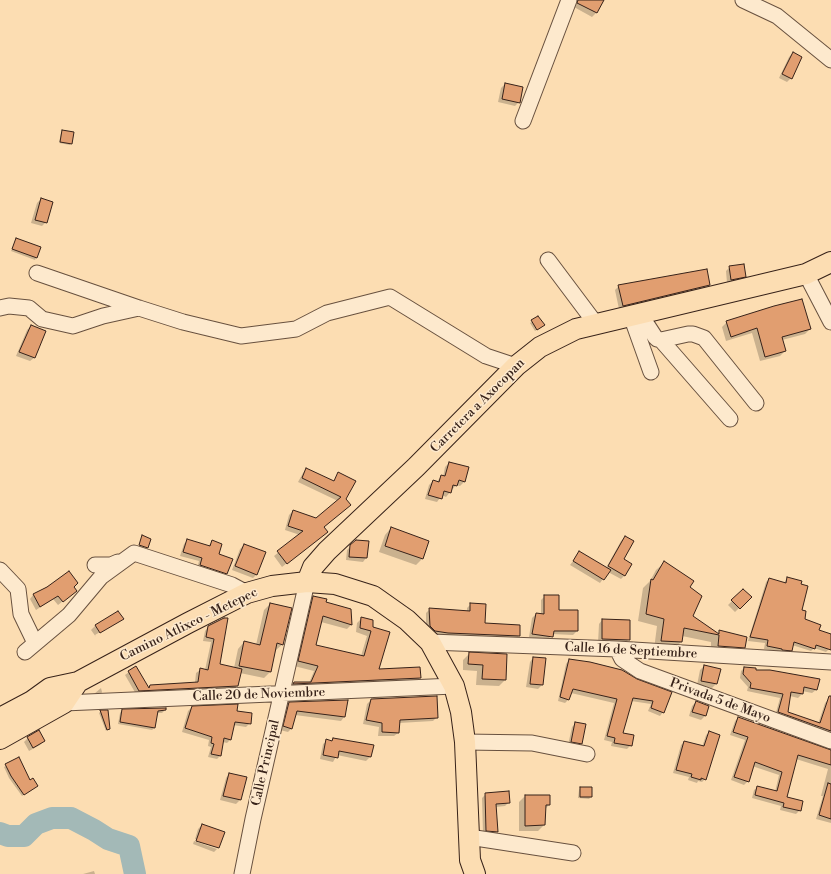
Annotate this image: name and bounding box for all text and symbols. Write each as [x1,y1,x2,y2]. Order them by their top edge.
street label: Carretera a Axocopan [428,356,528,456]
street label: Camino Atlixco - Metepec [118,585,260,665]
street label: Calle 16 de Septiembre [564,640,698,662]
street label: Privada 5 de Mayo [667,675,773,727]
street label: Calle 20 de Noviembre [192,685,326,705]
street label: Calle Principal [248,718,284,808]

